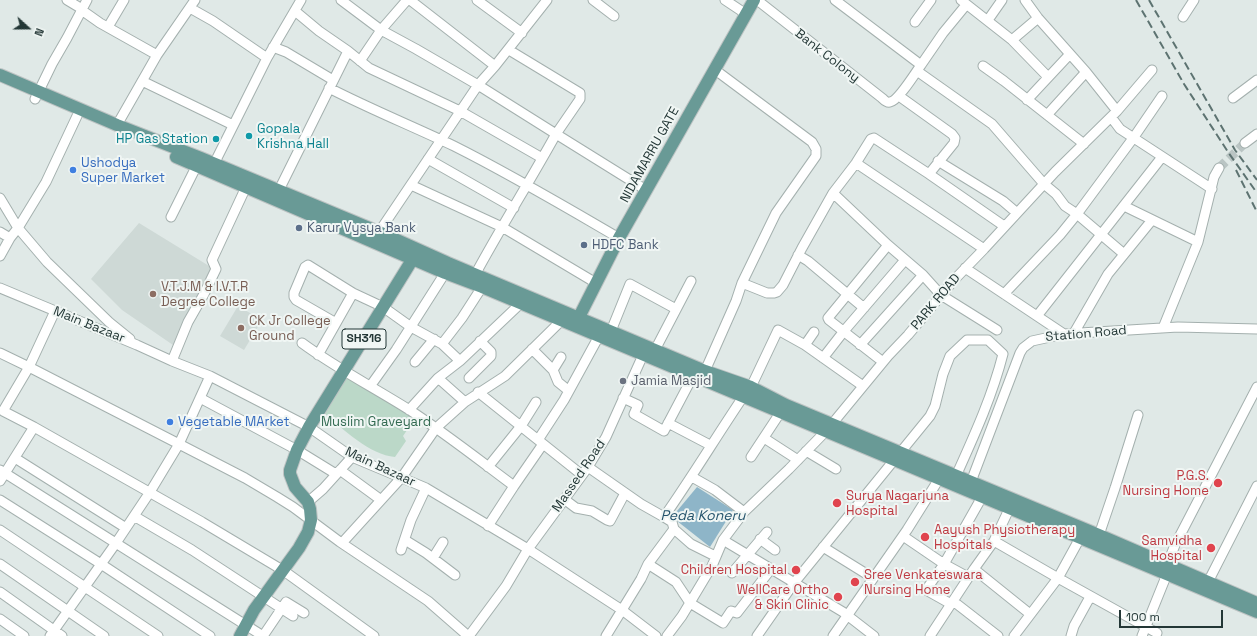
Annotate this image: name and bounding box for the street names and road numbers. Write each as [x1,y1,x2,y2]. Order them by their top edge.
street label: Bank Colony [792,26,862,86]
street label: NIDAMARRU GATE [617,104,683,206]
street label: PARK ROAD [908,271,964,333]
street label: Main Bazaar [51,304,127,346]
street label: Station Road [1045,323,1127,345]
road number: SH316 [342,329,386,349]
street label: Massed Road [549,437,609,515]
street label: Main Bazaar [342,444,418,490]

